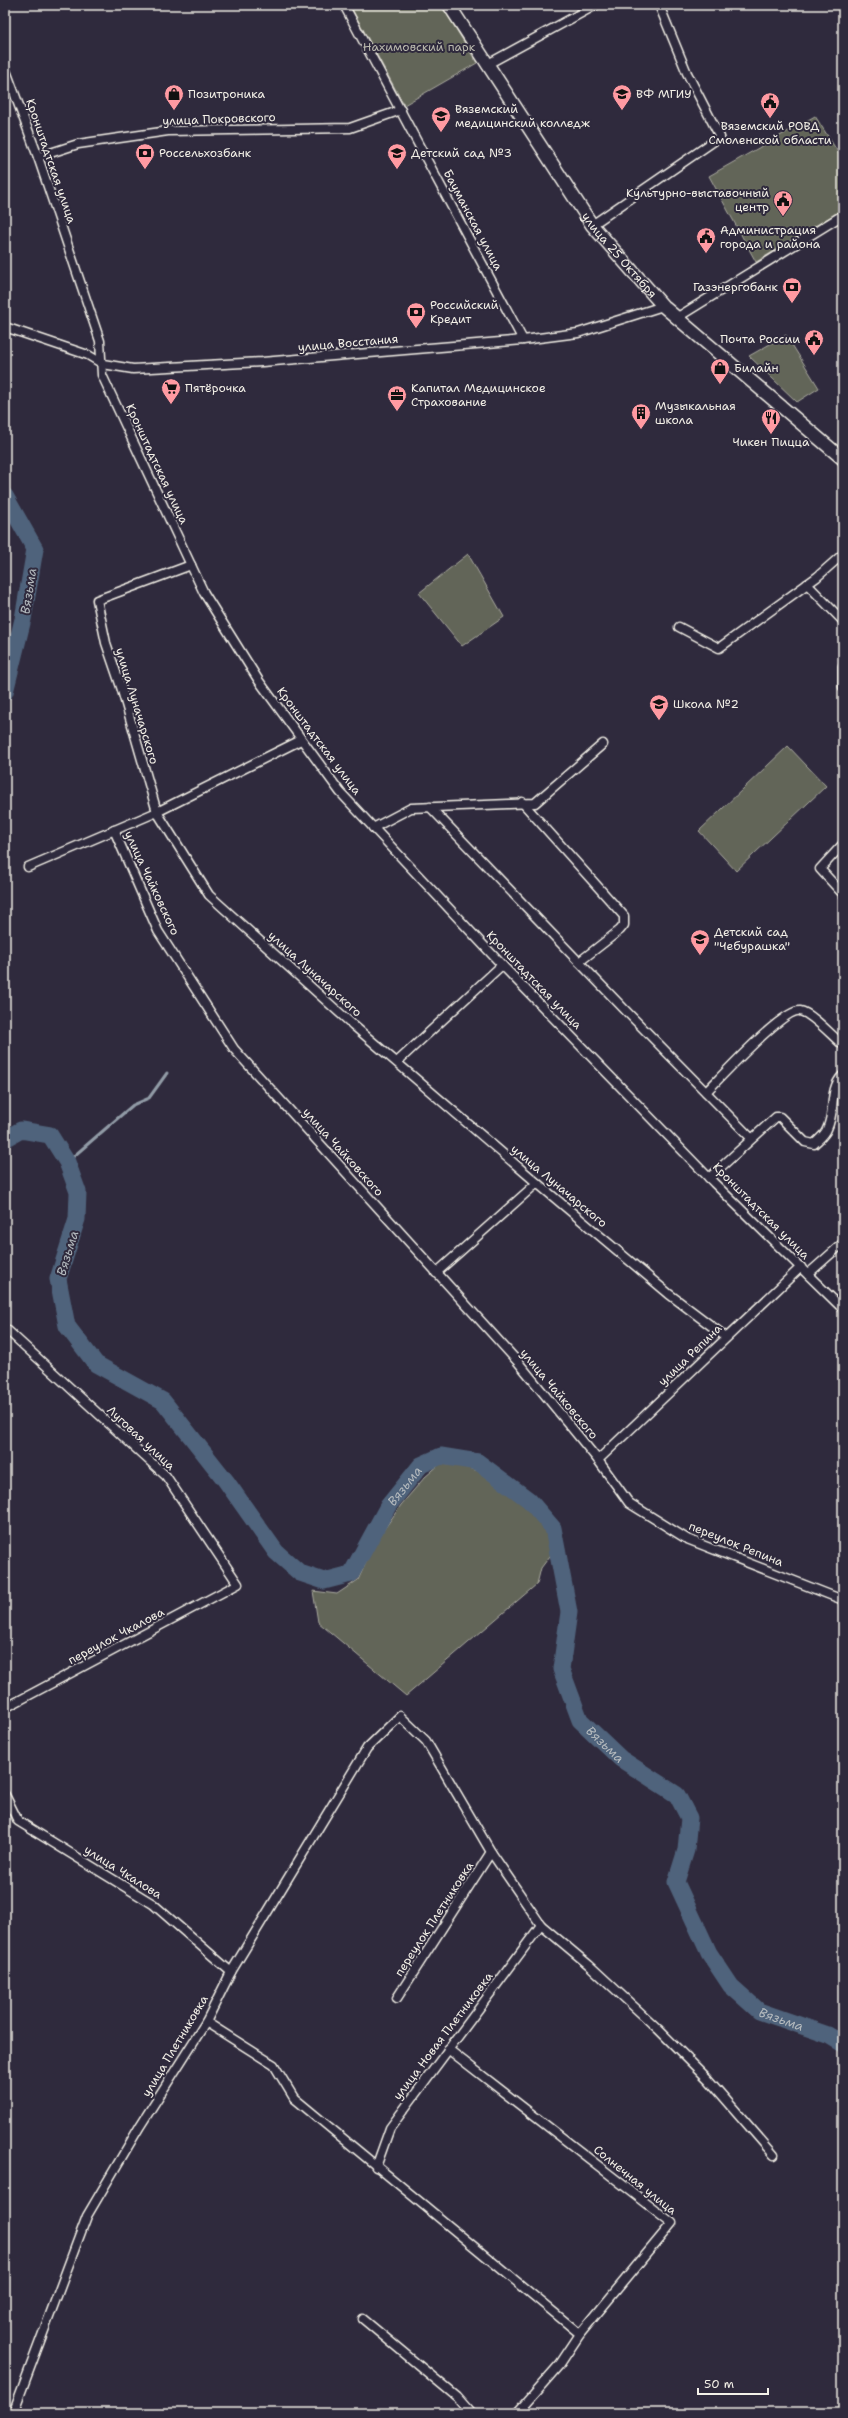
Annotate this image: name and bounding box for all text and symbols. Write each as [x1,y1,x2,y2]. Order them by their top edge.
park label: Нахимовский парк [363,39,476,55]
shop icon: Позитроника [163,83,185,111]
school or university icon: ВФ МГИУ [611,83,633,111]
place label: Позитроника [188,86,265,102]
place label: ВФ МГИУ [636,86,692,102]
public building icon: Вяземский РОВД Смоленской области [759,91,781,119]
street label: Кронштадтская улица [22,96,80,226]
place label: Вяземский медицинский колледж [455,101,590,131]
school or university icon: Вяземский медицинский колледж [430,105,452,133]
street label: улица Покровского [162,109,276,129]
place label: Вяземский РОВД Смоленской области [708,118,832,148]
bank icon: Россельхозбанк [134,142,156,170]
school or university icon: Детский сад №3 [386,142,408,170]
place label: Россельхозбанк [159,145,252,161]
place label: Детский сад №3 [411,145,512,161]
street label: Бауманская улица [440,167,507,274]
place label: Культурно-выставочный центр [626,185,769,215]
public building icon: Культурно-выставочный центр [772,189,794,217]
street label: улица 25 Октября [578,209,660,302]
place label: Администрация города и района [720,222,821,252]
public building icon: Администрация города и района [695,226,717,254]
bank icon: Газэнергобанк [781,276,803,304]
place label: Газэнергобанк [693,279,779,295]
place label: Российский Кредит [430,297,499,327]
bank icon: Российский Кредит [405,301,427,329]
public building icon: Почта России [803,328,825,356]
street label: улица Восстания [297,331,399,355]
place label: Почта России [720,331,800,347]
shop icon: Билайн [709,357,731,385]
place label: Билайн [734,360,779,376]
supermarket icon: Пятёрочка [160,377,182,405]
place label: Пятёрочка [185,380,246,396]
place label: Капитал Медицинское Страхование [411,380,546,410]
office icon: Капитал Медицинское Страхование [386,384,408,412]
place label: Музыкальная школа [655,398,736,428]
street label: Кронштадтская улица [122,401,192,527]
building icon: Музыкальная школа [630,402,652,430]
restaurant icon: Чикен Пицца [760,407,782,435]
place label: Чикен Пицца [733,434,810,450]
water label: Вязьма [16,567,41,615]
street label: улица Луначарского [112,646,162,766]
street label: Кронштадтская улица [273,684,365,799]
school or university icon: Школа №2 [648,693,670,721]
place label: Школа №2 [673,696,739,712]
street label: улица Чайковского [121,828,183,938]
place label: Детский сад "Чебурашка" [714,924,790,954]
street label: Кронштадтская улица [483,927,586,1033]
street label: улица Луначарского [265,928,365,1020]
school or university icon: Детский сад "Чебурашка" [689,928,711,956]
street label: улица Чайковского [299,1104,387,1200]
street label: улица Луначарского [508,1141,610,1231]
street label: Кронштадтская улица [709,1159,813,1263]
water label: Вязьма [53,1228,82,1278]
street label: улица Репина [655,1320,726,1389]
street label: улица Чайковского [516,1345,602,1443]
street label: Луговая улица [104,1402,179,1474]
water label: Вязьма [384,1463,426,1509]
street label: переулок Репина [686,1518,786,1570]
street label: переулок Чкалова [65,1604,167,1668]
water label: Вязьма [582,1722,628,1767]
street label: улица Чкалова [81,1842,165,1903]
street label: переулок Плетниковка [391,1858,477,1979]
street label: улица Новая Плетниковка [390,1968,497,2103]
street label: улица Плетниковка [138,1992,212,2100]
water label: Вязьма [757,2004,806,2035]
street label: Солнечная улица [590,2142,680,2219]
scale bar [698,2370,768,2396]
text: 50 m [704,2376,734,2392]

